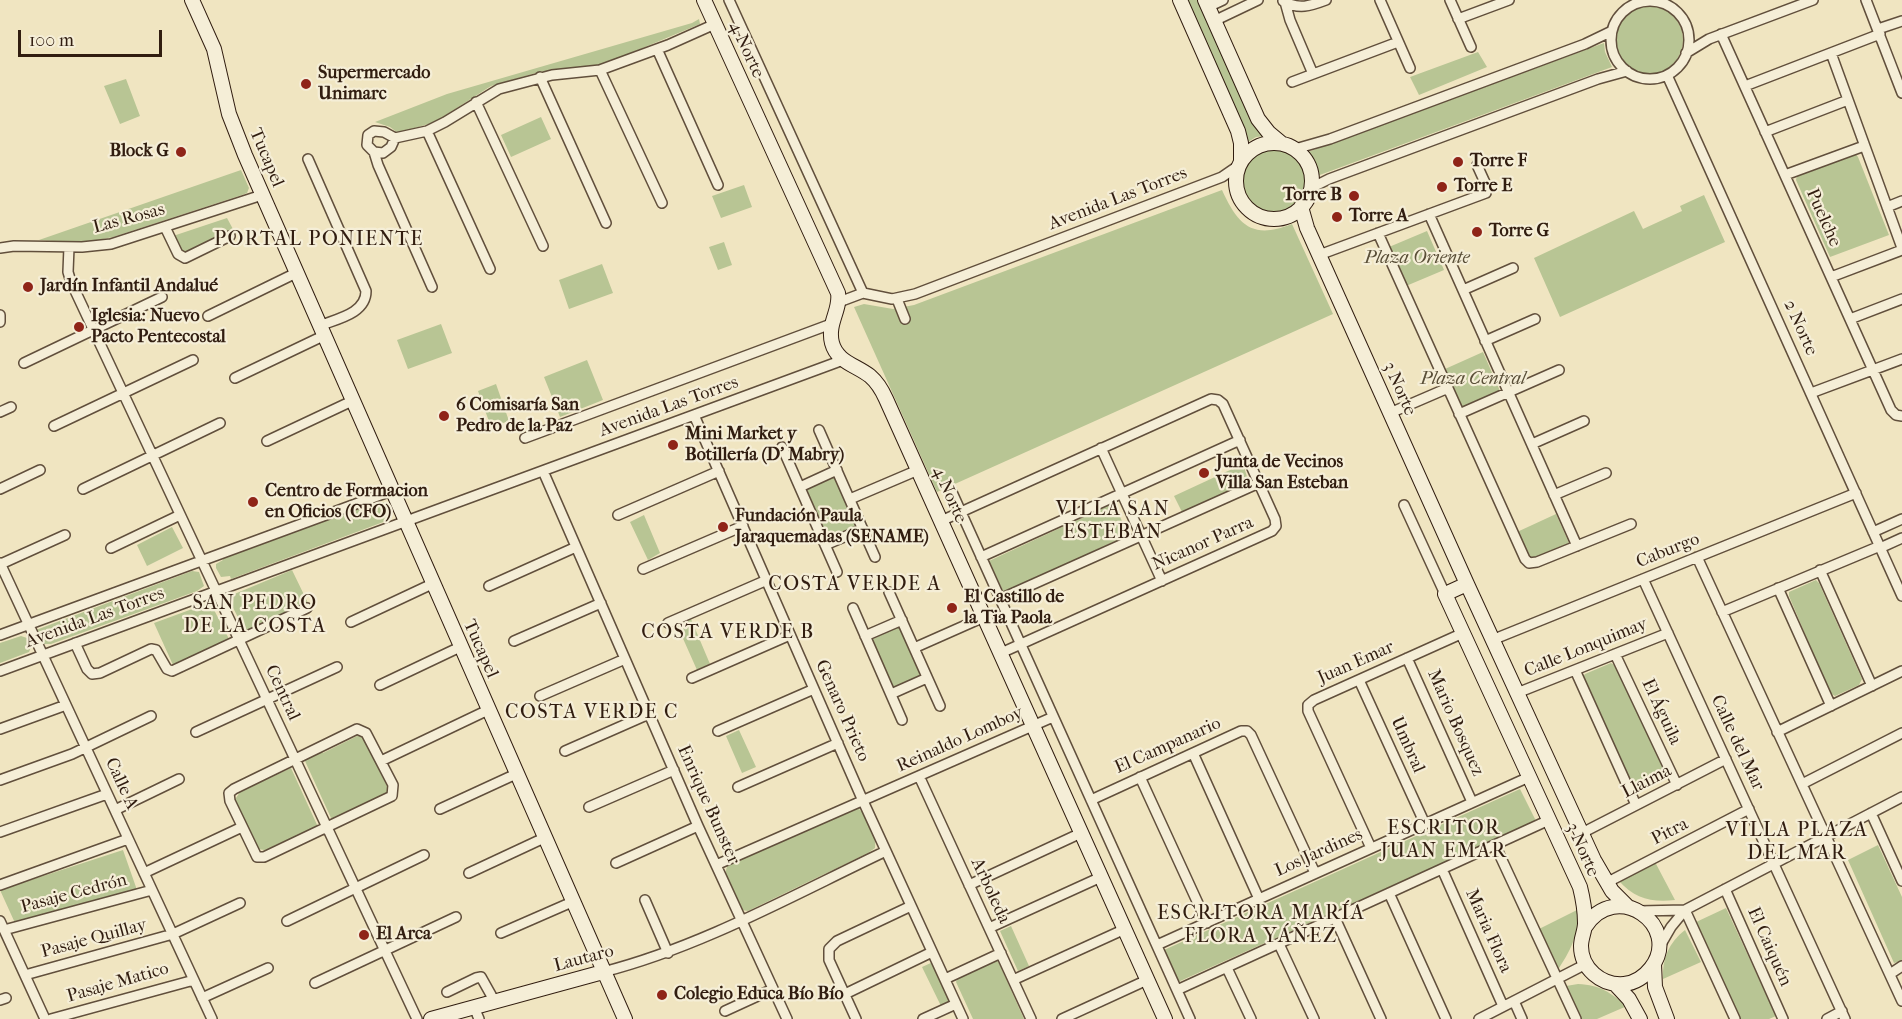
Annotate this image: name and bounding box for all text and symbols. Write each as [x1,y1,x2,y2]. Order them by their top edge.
scale bar [21,18,165,56]
street label: 4 Norte [724,18,768,82]
text: 100 m [29,30,74,51]
place label: Supermercado Unimarc [318,63,430,106]
marker: Supermercado Unimarc [299,77,313,91]
street label: Tucapel [244,125,288,191]
place label: Block G [110,141,169,163]
marker: Block G [174,145,188,159]
place label: Torre F [1470,151,1527,173]
marker: Torre F [1451,155,1465,169]
street label: Avenida Las Torres [1046,163,1190,235]
place label: Torre E [1454,176,1512,198]
marker: Torre E [1435,180,1449,194]
place label: Torre B [1283,185,1342,207]
street label: Puelche [1801,186,1845,250]
marker: Torre B [1347,189,1361,203]
street label: Las Rosas [91,199,167,239]
place label: Torre A [1349,206,1408,228]
marker: Torre A [1330,210,1344,224]
place label: Torre G [1489,221,1549,243]
marker: Torre G [1470,225,1484,239]
district label: PORTAL PONIENTE [214,228,424,252]
park label: Plaza Oriente [1364,248,1470,270]
place label: Jardín Infantil Andalué [40,276,218,298]
marker: Jardín Infantil Andalué [21,280,35,294]
street label: 2 Norte [1778,297,1822,359]
place label: Iglesia: Nuevo Pacto Pentecostal [91,306,226,348]
marker: Iglesia: Nuevo Pacto Pentecostal [72,320,86,334]
street label: 3 Norte [1378,359,1420,419]
park label: Plaza Central [1420,369,1526,391]
street label: Avenida Las Torres [597,372,741,442]
place label: 6 Comisaría San Pedro de la Paz [456,395,579,438]
marker: 6 Comisaría San Pedro de la Paz [437,409,451,423]
place label: Mini Market y Botillería (D' Mabry) [685,424,844,466]
marker: Mini Market y Botillería (D' Mabry) [666,438,680,452]
place label: Junta de Vecinos Villa San Esteban [1216,452,1348,494]
street label: 4 Norte [927,463,971,527]
marker: Junta de Vecinos Villa San Esteban [1197,466,1211,480]
place label: Centro de Formacion en Oficios (CFO) [265,481,428,524]
marker: Centro de Formacion en Oficios (CFO) [246,495,260,509]
district label: VILLA SAN ESTEBAN [1056,498,1170,545]
place label: Fundación Paula Jaraquemadas (SENAME) [735,506,929,548]
street label: Nicanor Parra [1149,512,1257,576]
marker: Fundación Paula Jaraquemadas (SENAME) [716,520,730,534]
street label: Caburgo [1633,529,1703,573]
district label: COSTA VERDE A [768,573,942,597]
street label: Avenida Las Torres [23,583,167,653]
place label: El Castillo de la Tia Paola [964,587,1064,630]
district label: SAN PEDRO DE LA COSTA [183,592,327,639]
marker: El Castillo de la Tia Paola [945,601,959,615]
street label: Calle Lonquimay [1521,613,1651,683]
street label: Tucapel [458,616,502,682]
district label: COSTA VERDE B [641,621,815,645]
street label: Juan Emar [1315,637,1397,689]
street label: Genaro Prieto [810,657,874,765]
street label: Central [260,662,304,724]
street label: Mario Bosquez [1422,666,1488,780]
street label: El Águila [1636,676,1686,748]
street label: Calle del Mar [1705,692,1769,794]
district label: COSTA VERDE C [505,701,679,725]
street label: Reinaldo Lomboy [894,702,1026,778]
street label: El Campanario [1112,713,1224,779]
street label: Umbral [1385,714,1429,776]
street label: Enrique Bunster [672,742,744,868]
street label: Calle A [100,755,142,813]
street label: Llaima [1619,760,1675,804]
street label: Pitra [1648,814,1692,850]
district label: ESCRITOR JUAN EMAR [1381,817,1507,864]
district label: VILLA PLAZA DEL MAR [1726,819,1868,866]
street label: 3 Norte [1561,820,1603,880]
street label: Los Jardines [1272,824,1366,882]
street label: Arboleda [966,855,1014,927]
street label: Pasaje Cedrón [19,869,129,919]
street label: Maria Flora [1460,886,1516,976]
district label: ESCRITORA MARÍA FLORA YÁÑEZ [1157,902,1365,949]
street label: El Caiquén [1742,904,1796,990]
street label: Pasaje Quillay [39,915,149,963]
place label: El Arca [376,924,431,946]
marker: El Arca [357,928,371,942]
street label: Lautaro [552,941,616,977]
street label: Pasaje Matico [65,958,171,1008]
place label: Colegio Educa Bío Bío [674,984,844,1006]
marker: Colegio Educa Bío Bío [655,988,669,1002]

